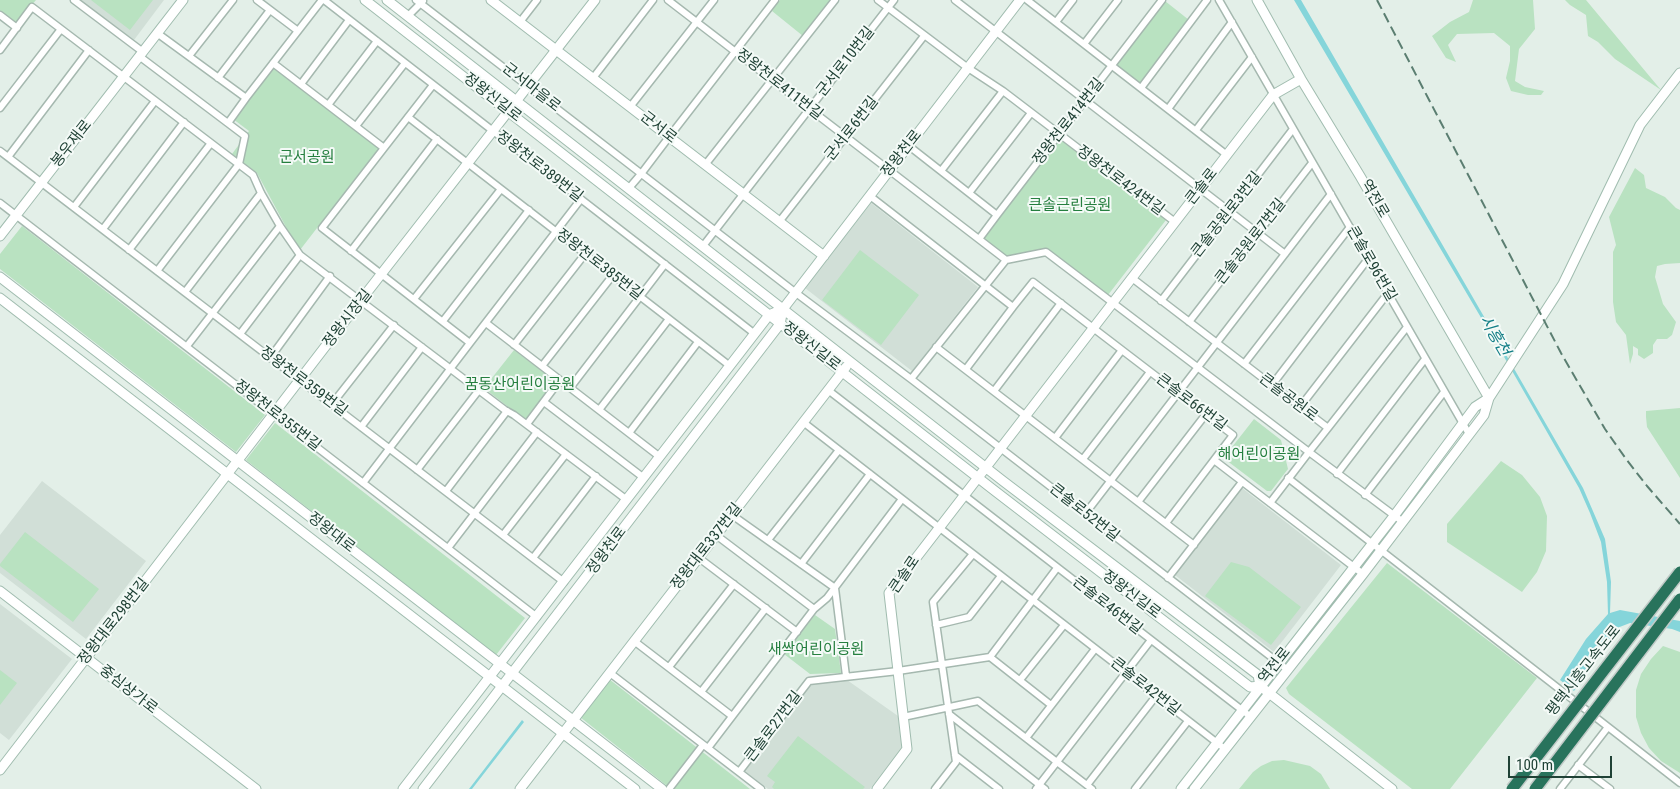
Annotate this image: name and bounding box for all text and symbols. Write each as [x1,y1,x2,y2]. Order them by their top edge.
street label: 군서로10번길 [813,23,879,101]
street label: 정왕천로411번길 [732,46,826,124]
street label: 군서마을로 [498,60,564,116]
street label: 정왕신길로 [459,70,525,126]
street label: 정왕천로414번길 [1030,75,1108,169]
street label: 군서로6번길 [821,93,883,165]
street label: 군서로 [636,108,680,148]
street label: 봉우재로 [48,117,96,171]
street label: 정왕천로 [878,127,926,181]
street label: 정왕천로389번길 [492,128,586,206]
street label: 정왕천로424번길 [1073,142,1167,220]
park label: 군서공원 [279,149,335,167]
street label: 큰솔로 [1182,165,1222,209]
street label: 큰솔공원로3번길 [1188,168,1266,262]
street label: 역전로 [1356,177,1392,221]
street label: 큰솔공원로7번길 [1212,195,1290,289]
park label: 큰솔근린공원 [1029,197,1111,215]
street label: 큰솔로96번길 [1342,223,1400,305]
street label: 정왕천로385번길 [552,226,646,304]
street label: 정왕시장길 [320,286,376,352]
water label: 시흥천 [1475,312,1513,360]
street label: 정왕신길로 [778,319,844,375]
street label: 정왕천로359번길 [256,343,350,421]
street label: 큰솔공원로 [1255,370,1321,426]
street label: 큰솔로66번길 [1152,371,1230,435]
park label: 꿈동산어린이공원 [465,376,575,394]
street label: 정왕천로355번길 [230,377,324,455]
park label: 해어린이공원 [1218,446,1300,464]
street label: 큰솔로52번길 [1045,480,1123,546]
street label: 정왕대로337번길 [668,500,746,594]
street label: 정왕대로 [304,509,358,557]
street label: 정왕천로 [583,524,631,578]
street label: 큰솔로 [886,553,924,597]
street label: 정왕신길로 [1098,567,1164,623]
street label: 큰솔로46번길 [1068,573,1146,639]
street label: 정왕대로298번길 [75,575,153,669]
street label: 평택시흥고속도로 [1543,622,1625,720]
park label: 새싹어린이공원 [768,641,864,659]
street label: 역전로 [1255,644,1295,688]
street label: 큰솔로42번길 [1106,654,1184,720]
street label: 중심상가로 [95,662,161,718]
street label: 큰솔로27번길 [742,688,806,766]
scale bar [1510,746,1614,778]
text: 100 m [1516,756,1553,774]

